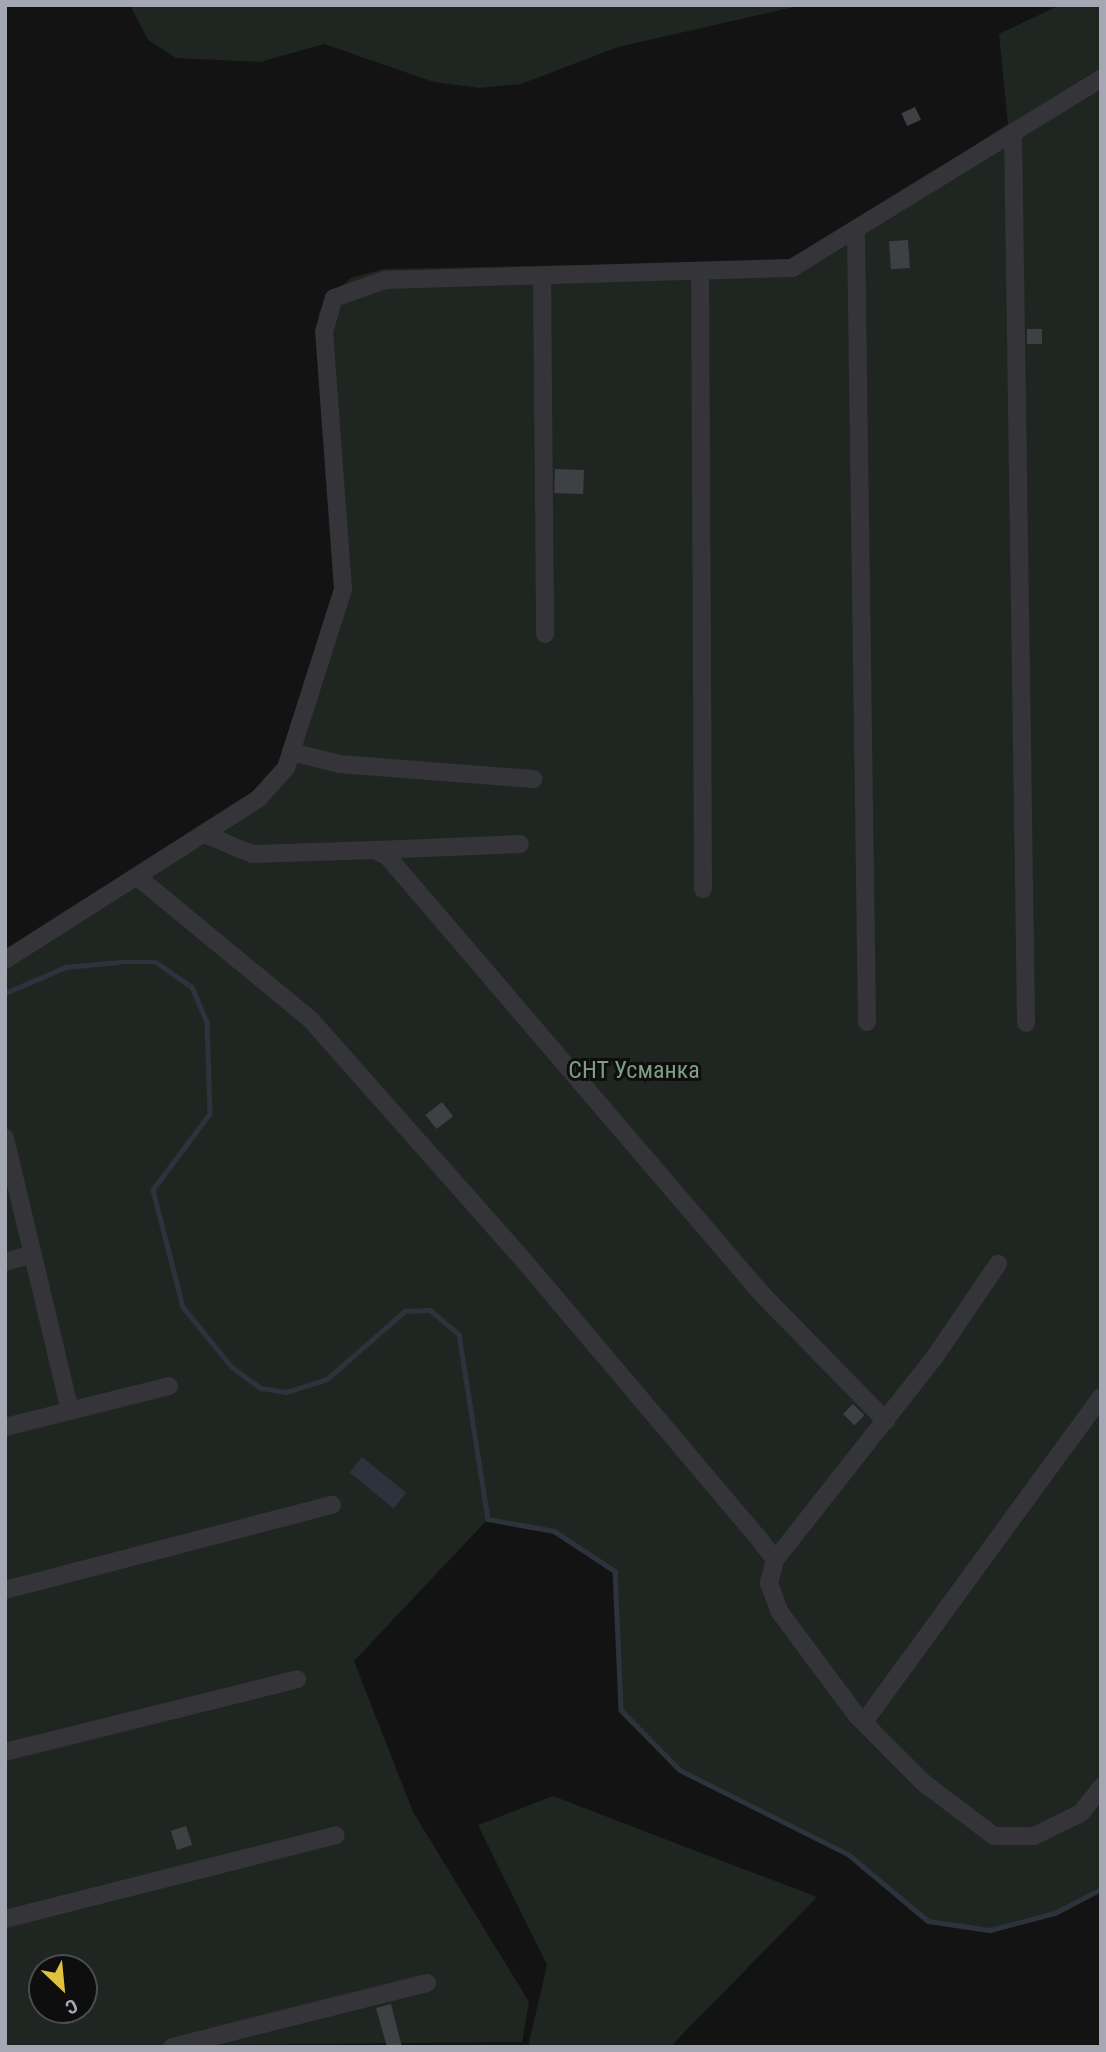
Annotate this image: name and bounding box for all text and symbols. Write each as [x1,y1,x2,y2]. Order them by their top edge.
park label: СНТ Усманка [568,1057,700,1085]
north arrow [28,1954,98,2024]
text: С [62,1994,81,2019]

